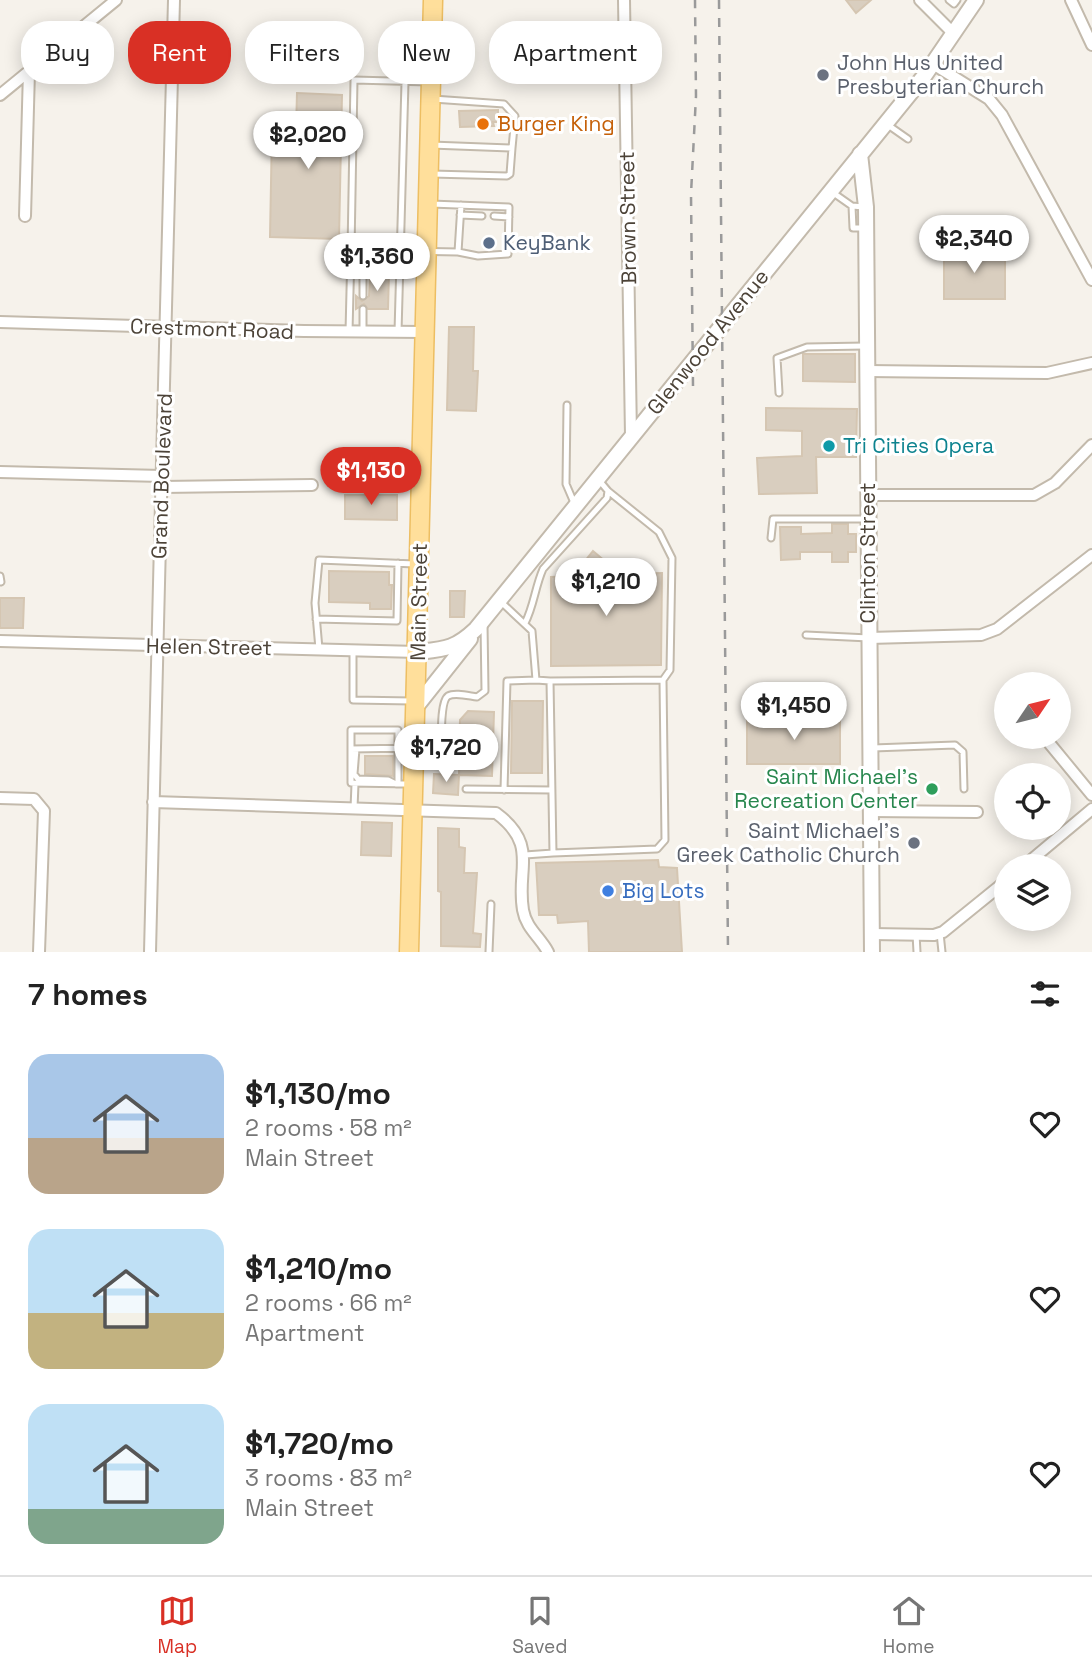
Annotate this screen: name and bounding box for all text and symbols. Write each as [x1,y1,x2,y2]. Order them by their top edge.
chip: Buy [21,21,114,84]
chip: Rent [128,21,231,84]
chip: Filters [245,21,364,84]
chip: New [378,21,475,84]
chip: Apartment [489,21,662,84]
place label: John Hus United Presbyterian Church [837,49,1044,100]
marker: John Hus United Presbyterian Church [815,67,831,83]
place label: Burger King [497,110,615,137]
pin: $2,020 [251,111,365,171]
marker: Burger King [475,116,491,132]
text: $2,020 [269,119,347,149]
street label: Brown Street [613,151,642,285]
pin: $2,340 [917,216,1031,275]
text: $2,340 [935,223,1013,253]
place label: KeyBank [503,229,591,256]
pin: $1,360 [320,233,434,293]
marker: KeyBank [481,235,497,251]
text: $1,360 [340,241,414,271]
street label: Glenwood Avenue [641,263,775,420]
street label: Crestmont Road [130,312,295,345]
street label: Grand Boulevard [145,392,178,560]
place label: Tri Cities Opera [843,432,994,459]
marker: Tri Cities Opera [821,438,837,454]
pin: $1,130 [314,448,428,507]
text: $1,130 [336,455,406,485]
street label: Clinton Street [854,482,881,624]
street label: Main Street [404,543,433,661]
pin: $1,210 [549,558,663,618]
text: $1,210 [571,566,641,596]
street label: Helen Street [146,632,272,661]
north arrow [994,672,1071,749]
map controls [994,672,1071,931]
pin: $1,450 [737,682,851,742]
text: $1,450 [757,690,831,720]
pin: $1,720 [389,724,503,784]
text: $1,720 [410,732,482,762]
place label: Saint Michael's Recreation Center [734,763,918,814]
button: locate [994,763,1071,840]
marker: Saint Michael's Recreation Center [924,781,940,797]
place label: Saint Michael's Greek Catholic Church [676,817,900,868]
marker: Saint Michael's Greek Catholic Church [906,835,922,851]
button: layers [994,854,1071,931]
place label: Big Lots [622,877,705,904]
marker: Big Lots [600,883,616,899]
text: 7 homes [28,975,148,1014]
icon: filters [1026,975,1064,1013]
text: $1,130/mo [245,1074,391,1113]
icon: home [84,1082,168,1166]
icon: heart [1026,1105,1064,1143]
text: 2 rooms · 58 m² [245,1113,412,1143]
text: Main Street [245,1143,374,1173]
text: $1,210/mo [245,1249,392,1288]
icon: home [84,1257,168,1341]
icon: heart [1026,1280,1064,1318]
text: 2 rooms · 66 m² [245,1288,412,1318]
text: Apartment [245,1318,365,1348]
text: $1,720/mo [245,1424,394,1463]
icon: home [84,1432,168,1516]
icon: heart [1026,1455,1064,1493]
text: 3 rooms · 83 m² [245,1463,412,1493]
text: Main Street [245,1493,374,1523]
tab: Map [158,1592,197,1659]
tab: Saved [512,1592,568,1659]
tab: Home [883,1592,934,1659]

